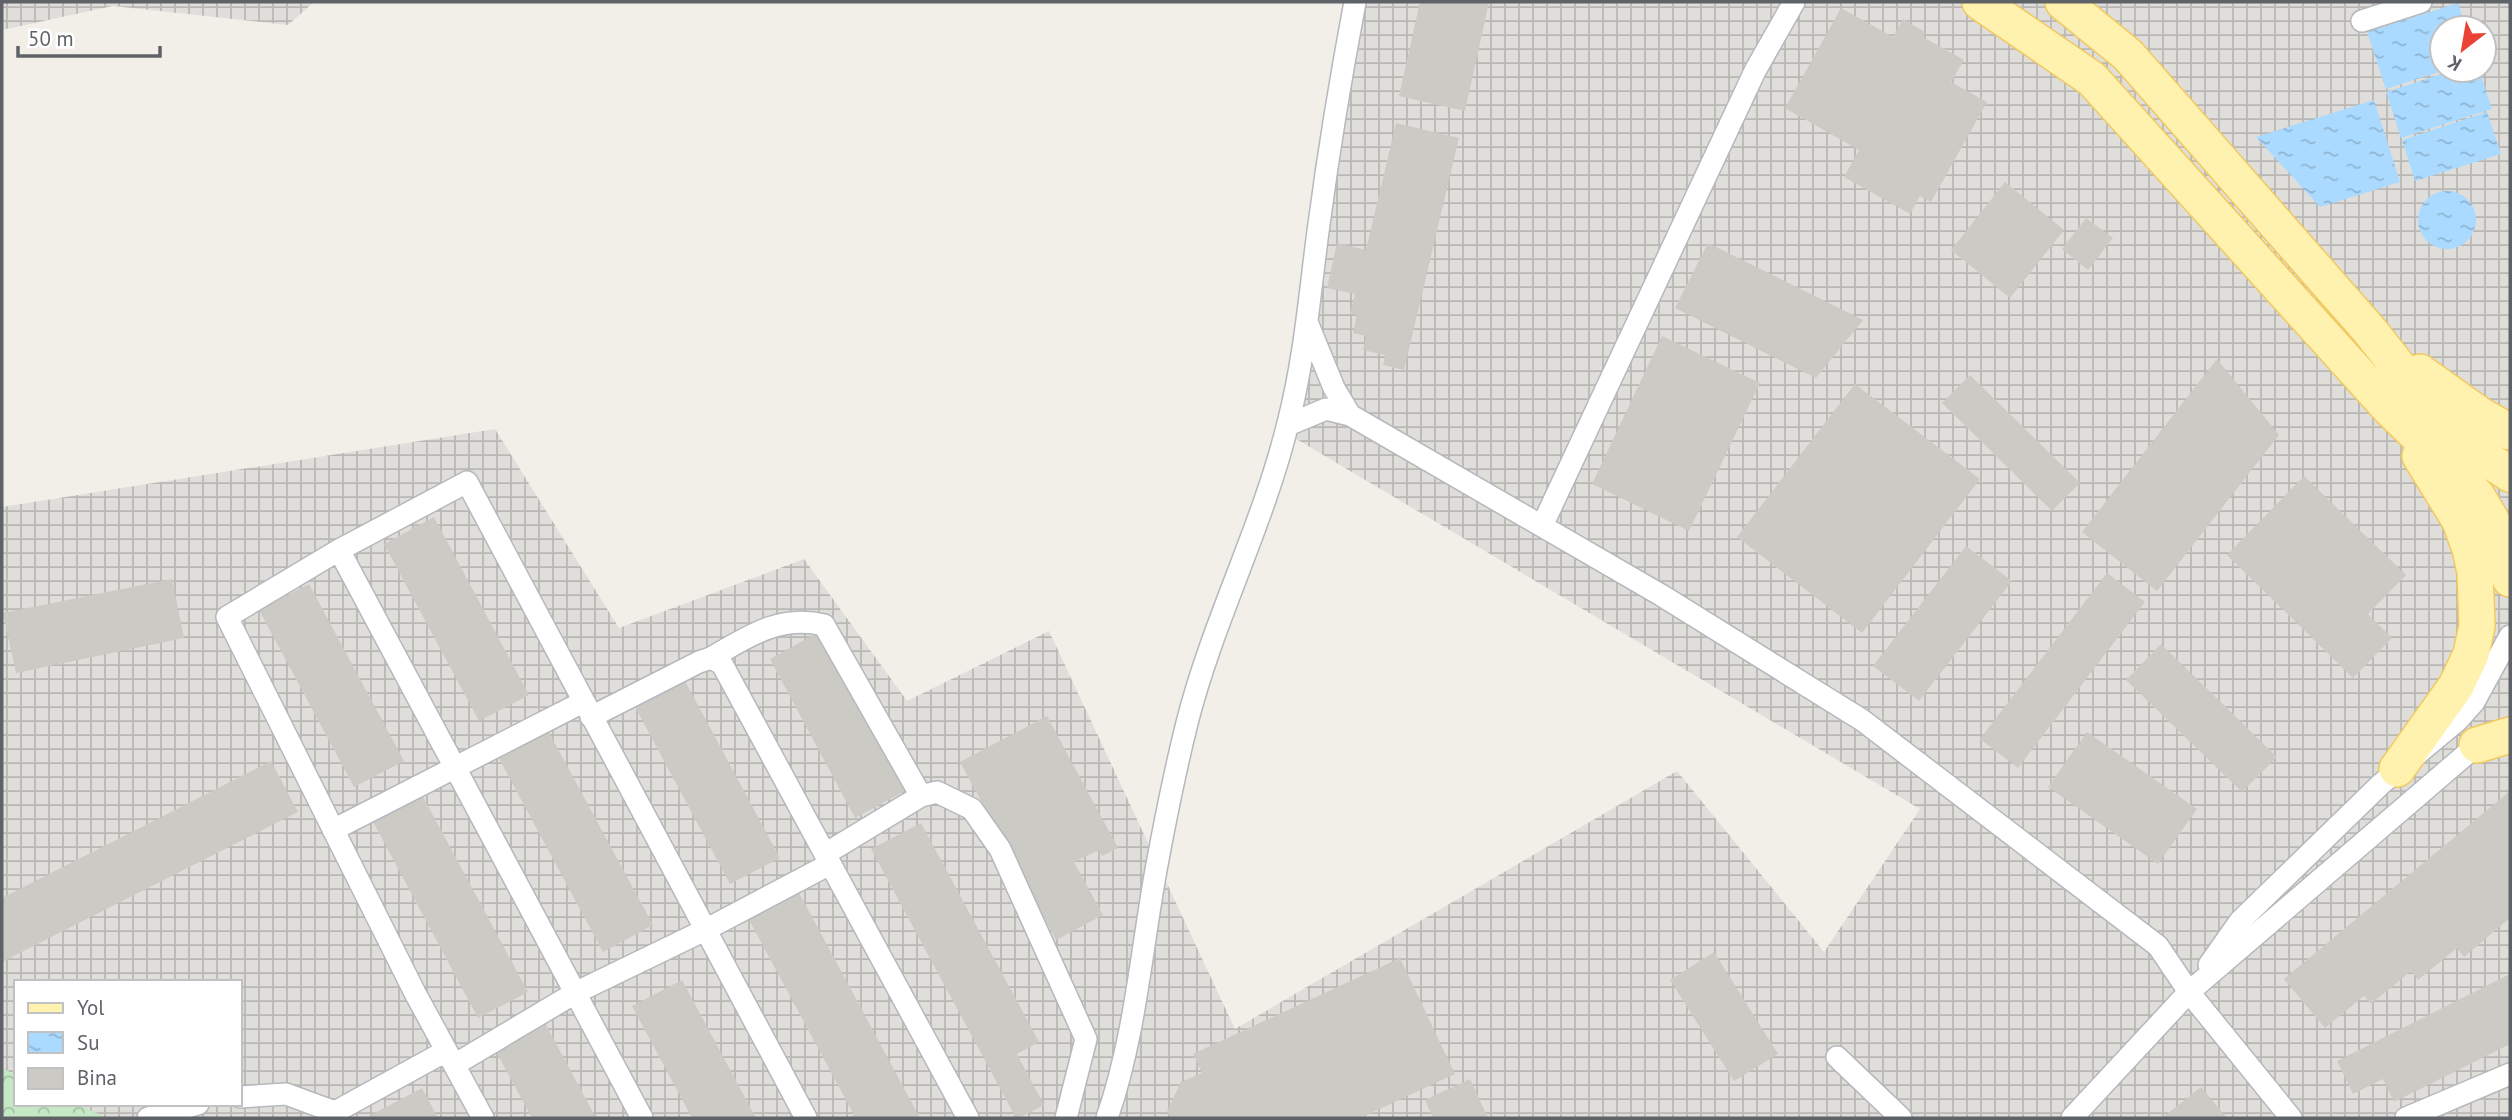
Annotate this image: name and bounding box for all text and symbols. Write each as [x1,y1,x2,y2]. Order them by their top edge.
scale bar [18,14,159,58]
north arrow [2428,14,2498,84]
text: 50 m [28,25,74,52]
text: K [2443,50,2465,77]
legend [14,980,242,1106]
text: Yol [77,994,104,1021]
text: Su [77,1029,99,1056]
text: Bina [77,1064,117,1091]

